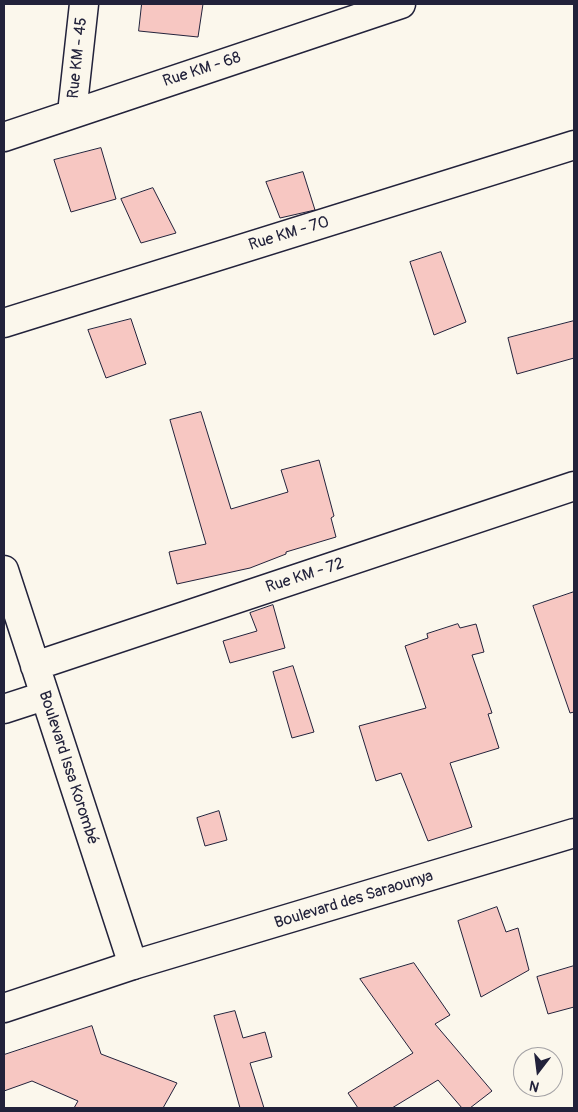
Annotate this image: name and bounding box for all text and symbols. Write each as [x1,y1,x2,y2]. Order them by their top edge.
street label: Rue KM - 45 [64,16,92,100]
street label: Rue KM - 68 [161,48,243,92]
street label: Rue KM - 70 [247,213,331,255]
street label: Rue KM - 72 [264,554,346,598]
street label: Boulevard Issa Korombé [34,689,102,847]
street label: Boulevard des Saraounya [272,867,436,933]
north arrow [513,1047,563,1097]
text: N [527,1077,541,1095]

